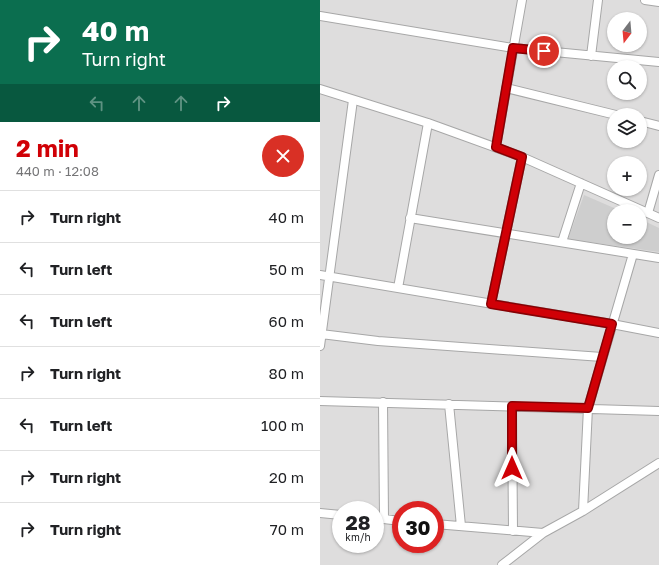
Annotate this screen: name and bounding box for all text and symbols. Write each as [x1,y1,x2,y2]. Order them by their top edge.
north arrow [607,12,647,52]
map controls [607,12,647,244]
text: 40 m [82,14,149,47]
icon: right [16,16,68,68]
pin [527,34,561,68]
icon: arrive [533,40,555,62]
text: Turn right [82,48,166,70]
button: search [607,60,647,100]
icon: left [86,92,108,114]
icon: ahead [128,92,150,114]
icon: ahead [170,92,192,114]
icon: right [212,92,234,114]
button: layers [607,108,647,148]
text: 2 min [16,133,79,162]
button: close [262,135,304,177]
button: + [607,156,647,196]
text: 440 m · 12:08 [16,163,99,179]
button: − [607,204,647,244]
icon: right [16,206,38,228]
text: Turn right [50,208,121,226]
text: 40 m [269,208,304,226]
icon: left [16,258,38,280]
text: Turn left [50,260,112,278]
text: 50 m [269,260,304,278]
icon: left [16,310,38,332]
text: Turn left [50,312,112,330]
text: 60 m [269,312,304,330]
icon: right [16,362,38,384]
text: Turn right [50,364,121,382]
text: 80 m [269,364,304,382]
icon: left [16,414,38,436]
text: Turn left [50,416,112,434]
text: 100 m [261,416,304,434]
position arrow [491,447,533,489]
icon: right [16,466,38,488]
text: Turn right [50,468,121,486]
text: 20 m [269,468,304,486]
speed limit sign: 30 [392,501,444,553]
text: 28 [345,510,370,534]
icon: right [16,518,38,540]
text: Turn right [50,520,121,538]
text: 70 m [270,520,304,538]
text: km/h [345,531,371,543]

